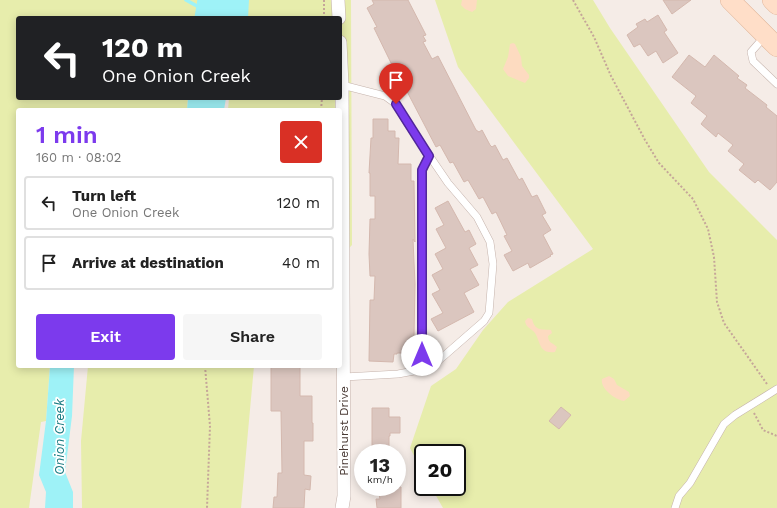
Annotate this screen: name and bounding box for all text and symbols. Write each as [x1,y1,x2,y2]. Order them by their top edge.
text: 120 m [102,31,183,64]
icon: left [36,32,88,84]
pin [379,63,413,104]
text: One Onion Creek [102,65,251,86]
icon: arrive [385,69,407,91]
text: 1 min [36,121,98,149]
button: close [280,121,322,163]
text: 160 m · 08:02 [36,150,121,165]
text: Turn left [72,187,136,205]
icon: left [38,192,60,214]
text: 120 m [277,194,320,212]
text: One Onion Creek [72,205,179,220]
icon: arrive [38,252,60,274]
text: Arrive at destination [72,254,224,272]
text: 40 m [282,254,320,272]
button: Exit [36,314,175,360]
button: Share [183,314,322,360]
position arrow [401,334,443,376]
street label: Pinehurst Drive [337,386,351,476]
water label: Onion Creek [52,398,67,475]
speed limit sign: 20 [414,444,466,496]
text: 13 [370,453,390,477]
text: km/h [367,474,393,485]

